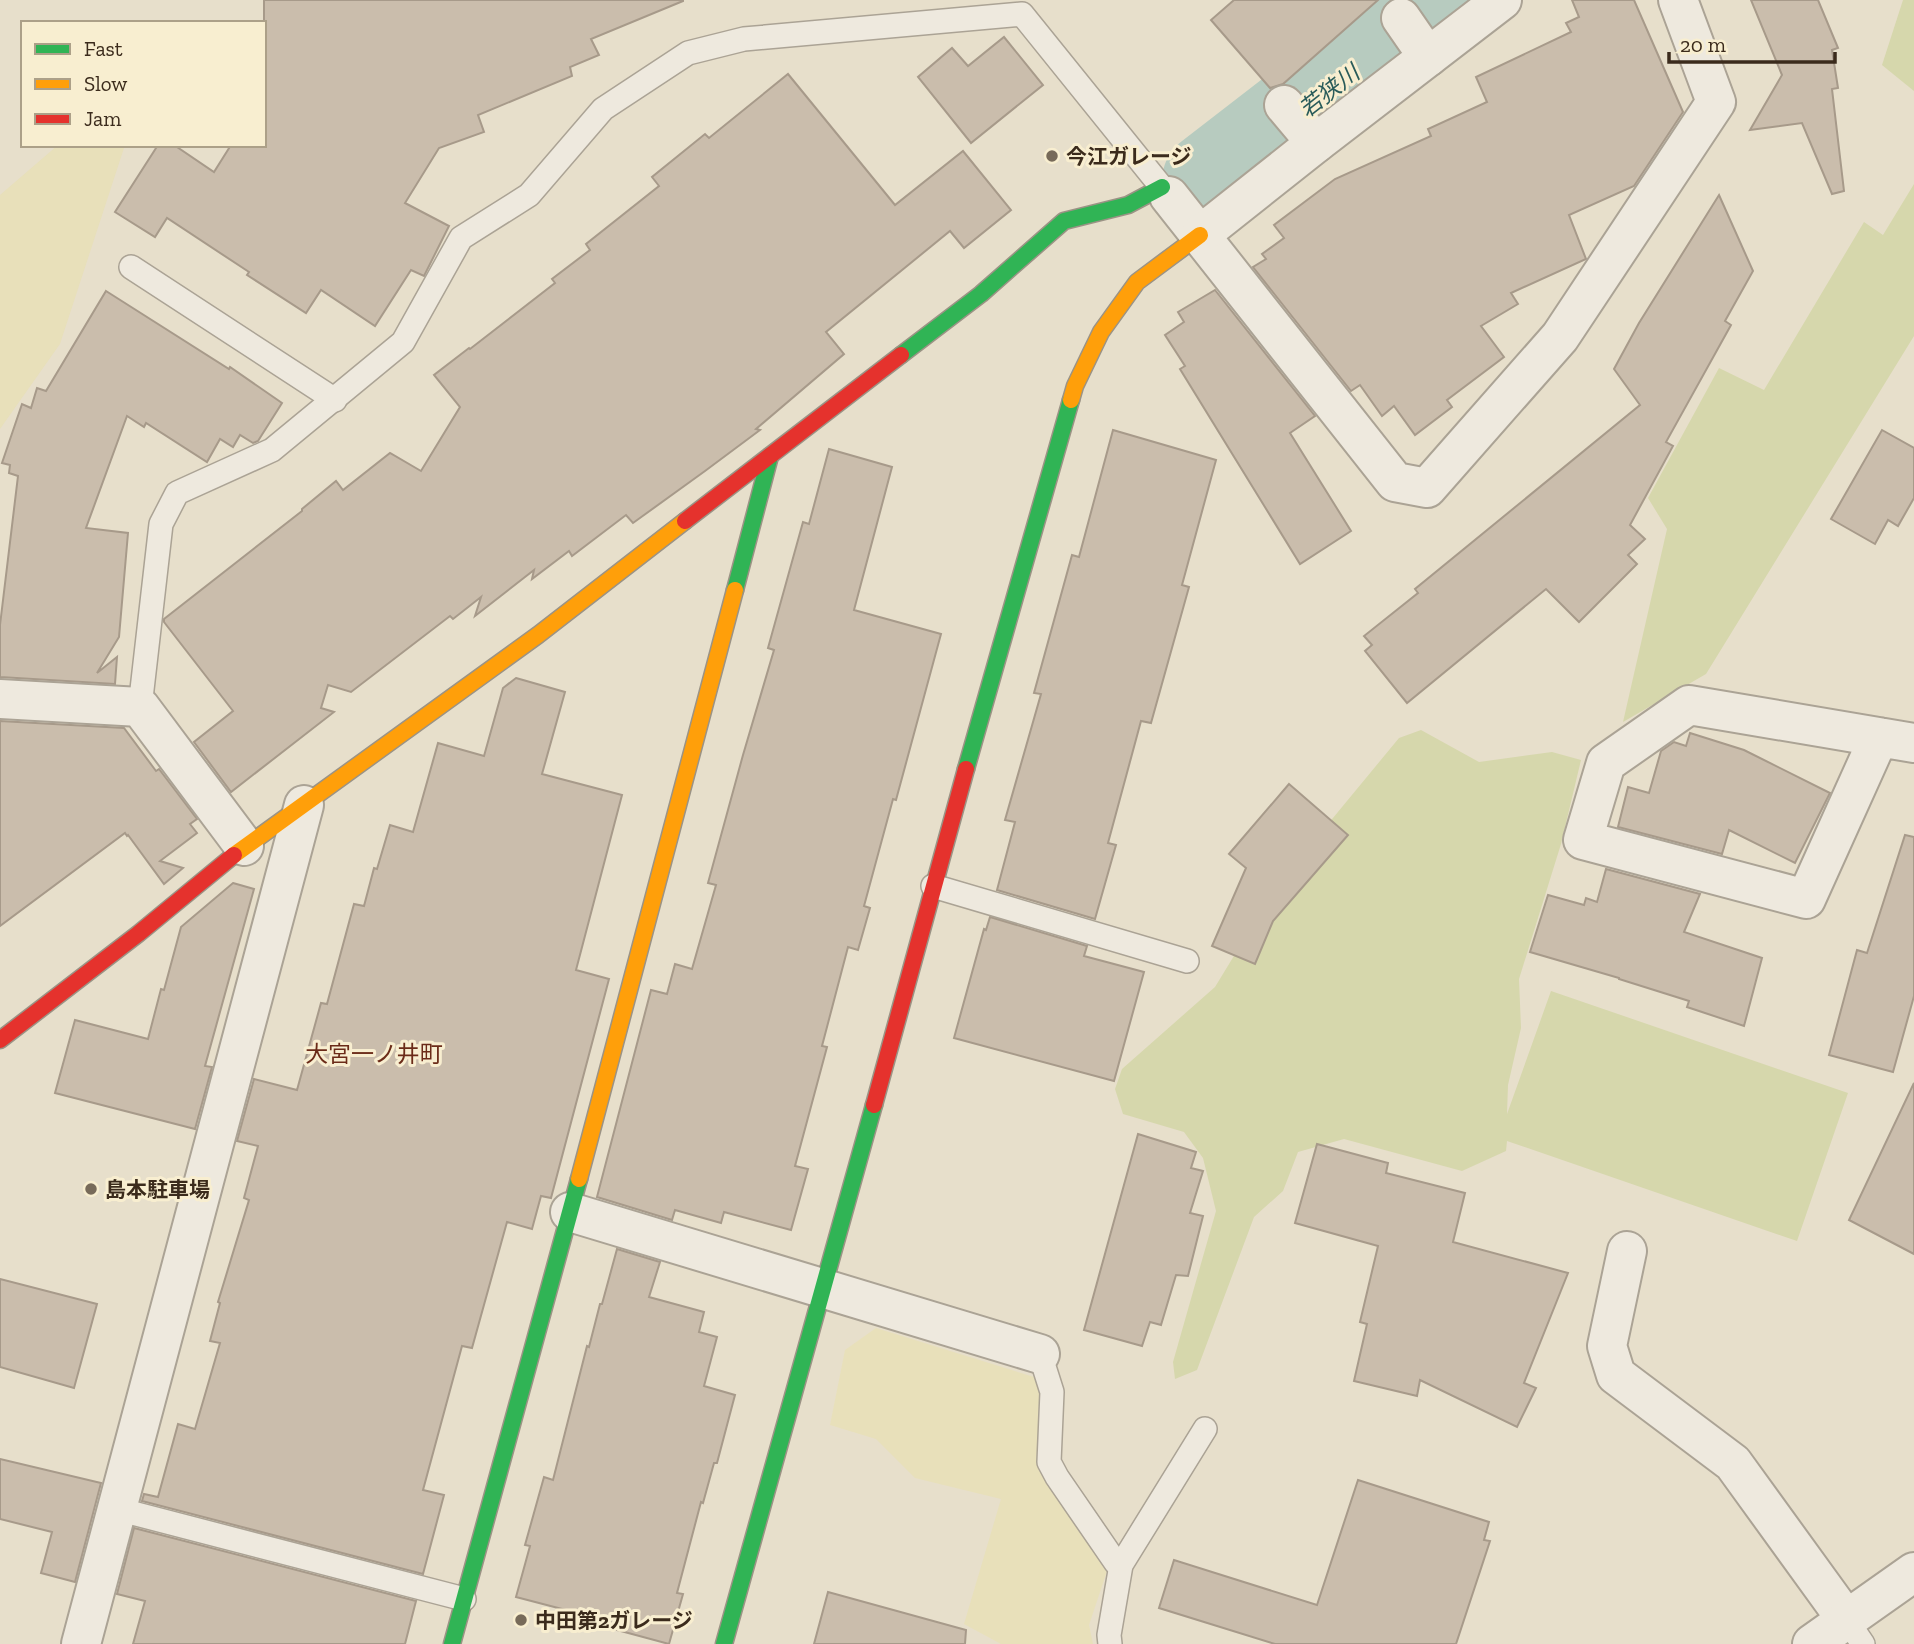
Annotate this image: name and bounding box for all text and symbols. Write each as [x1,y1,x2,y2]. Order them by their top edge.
legend [21,21,266,147]
scale bar [1669,21,1835,65]
text: 20 m [1680,32,1726,57]
text: Fast [84,36,123,61]
water label: 若狭川 [1293,57,1367,123]
text: Slow [84,71,127,96]
text: Jam [84,106,121,131]
place label: 今江ガレージ [1066,144,1192,169]
marker: 今江ガレージ [1044,148,1060,164]
district label: 大宮一ノ井町 [305,1040,443,1068]
place label: 島本駐車場 [105,1177,210,1202]
marker: 島本駐車場 [83,1181,99,1197]
place label: 中田第2ガレージ [535,1608,693,1633]
marker: 中田第2ガレージ [513,1612,529,1628]

